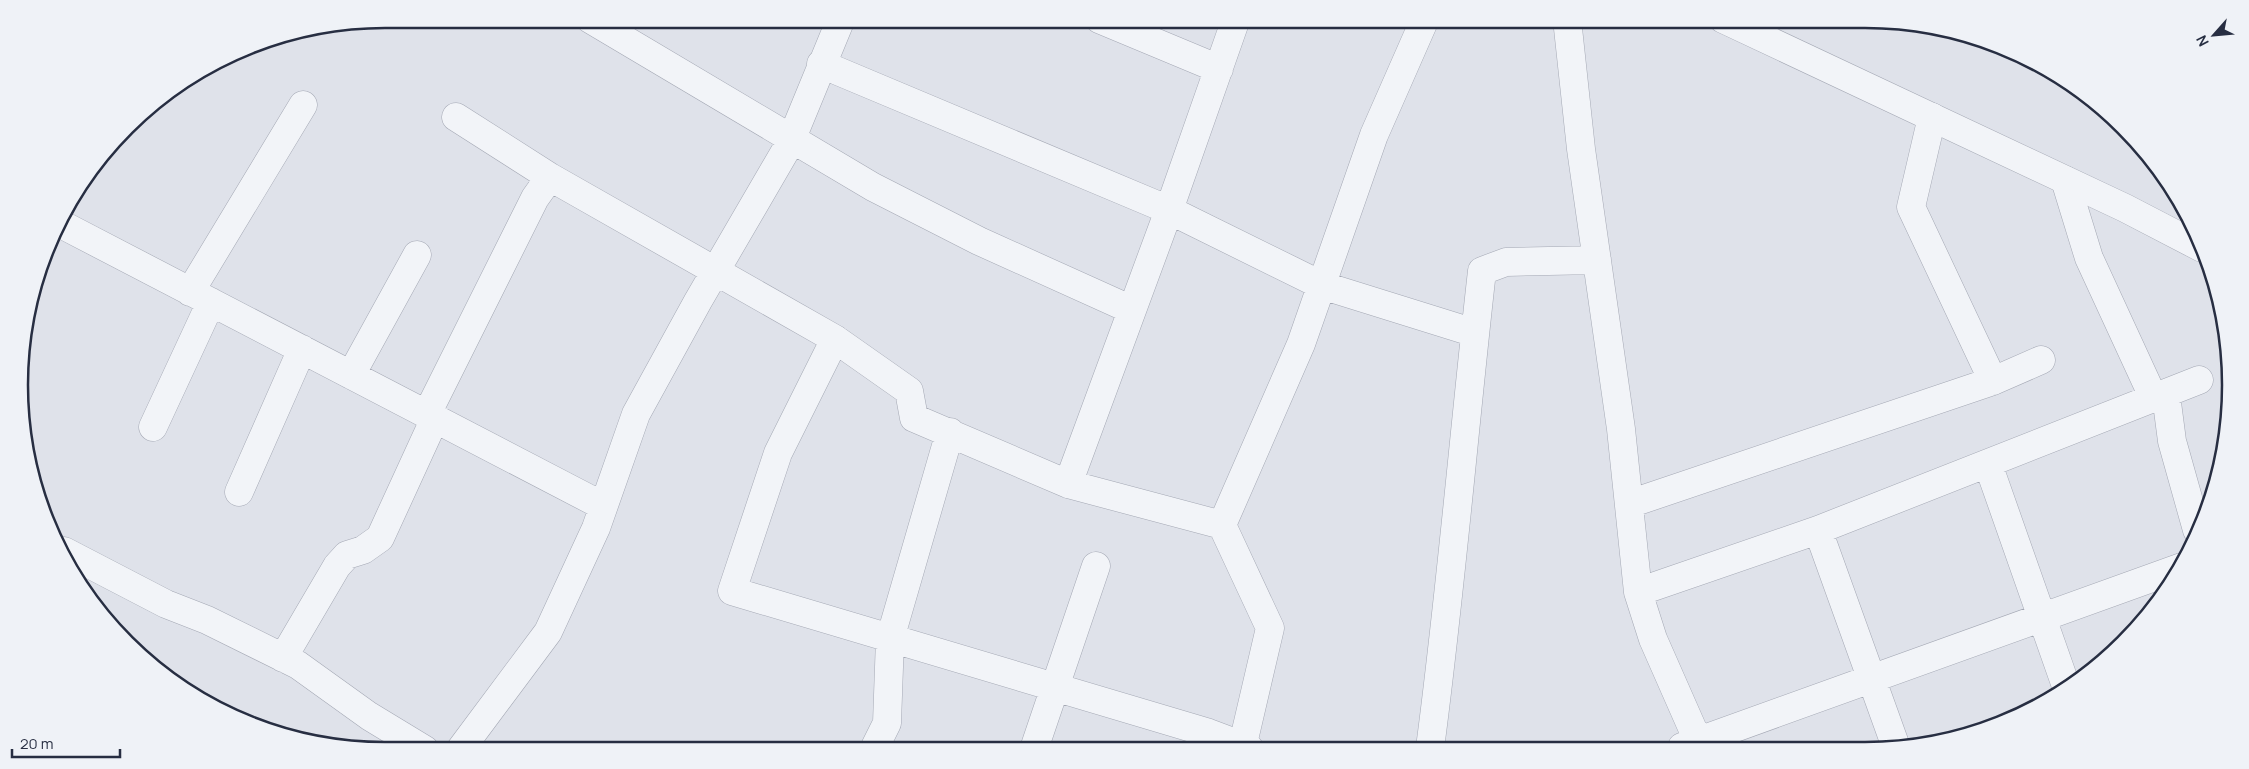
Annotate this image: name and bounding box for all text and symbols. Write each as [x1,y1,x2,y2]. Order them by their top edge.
north arrow [2189,10,2239,60]
text: N [2191,32,2213,50]
scale bar [12,726,120,758]
text: 20 m [20,733,53,754]

